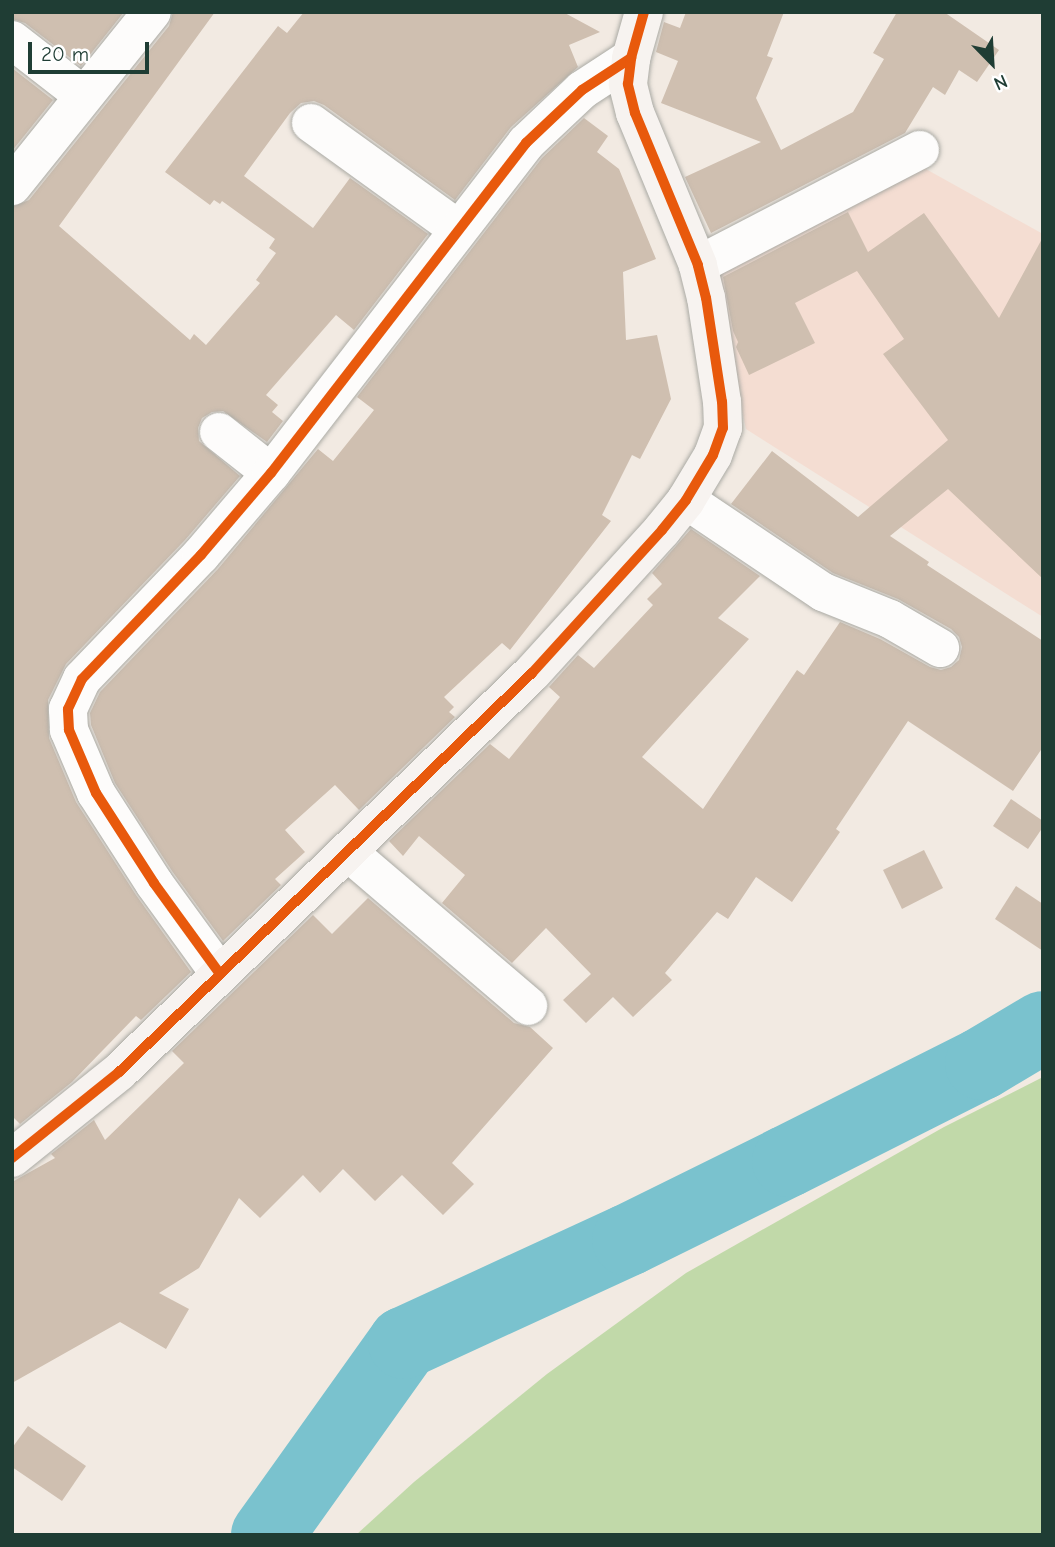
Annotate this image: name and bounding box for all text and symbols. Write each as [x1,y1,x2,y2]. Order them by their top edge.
scale bar [32,28,152,72]
north arrow [957,28,1027,98]
text: 20 m [41,42,89,66]
text: N [990,70,1011,95]

